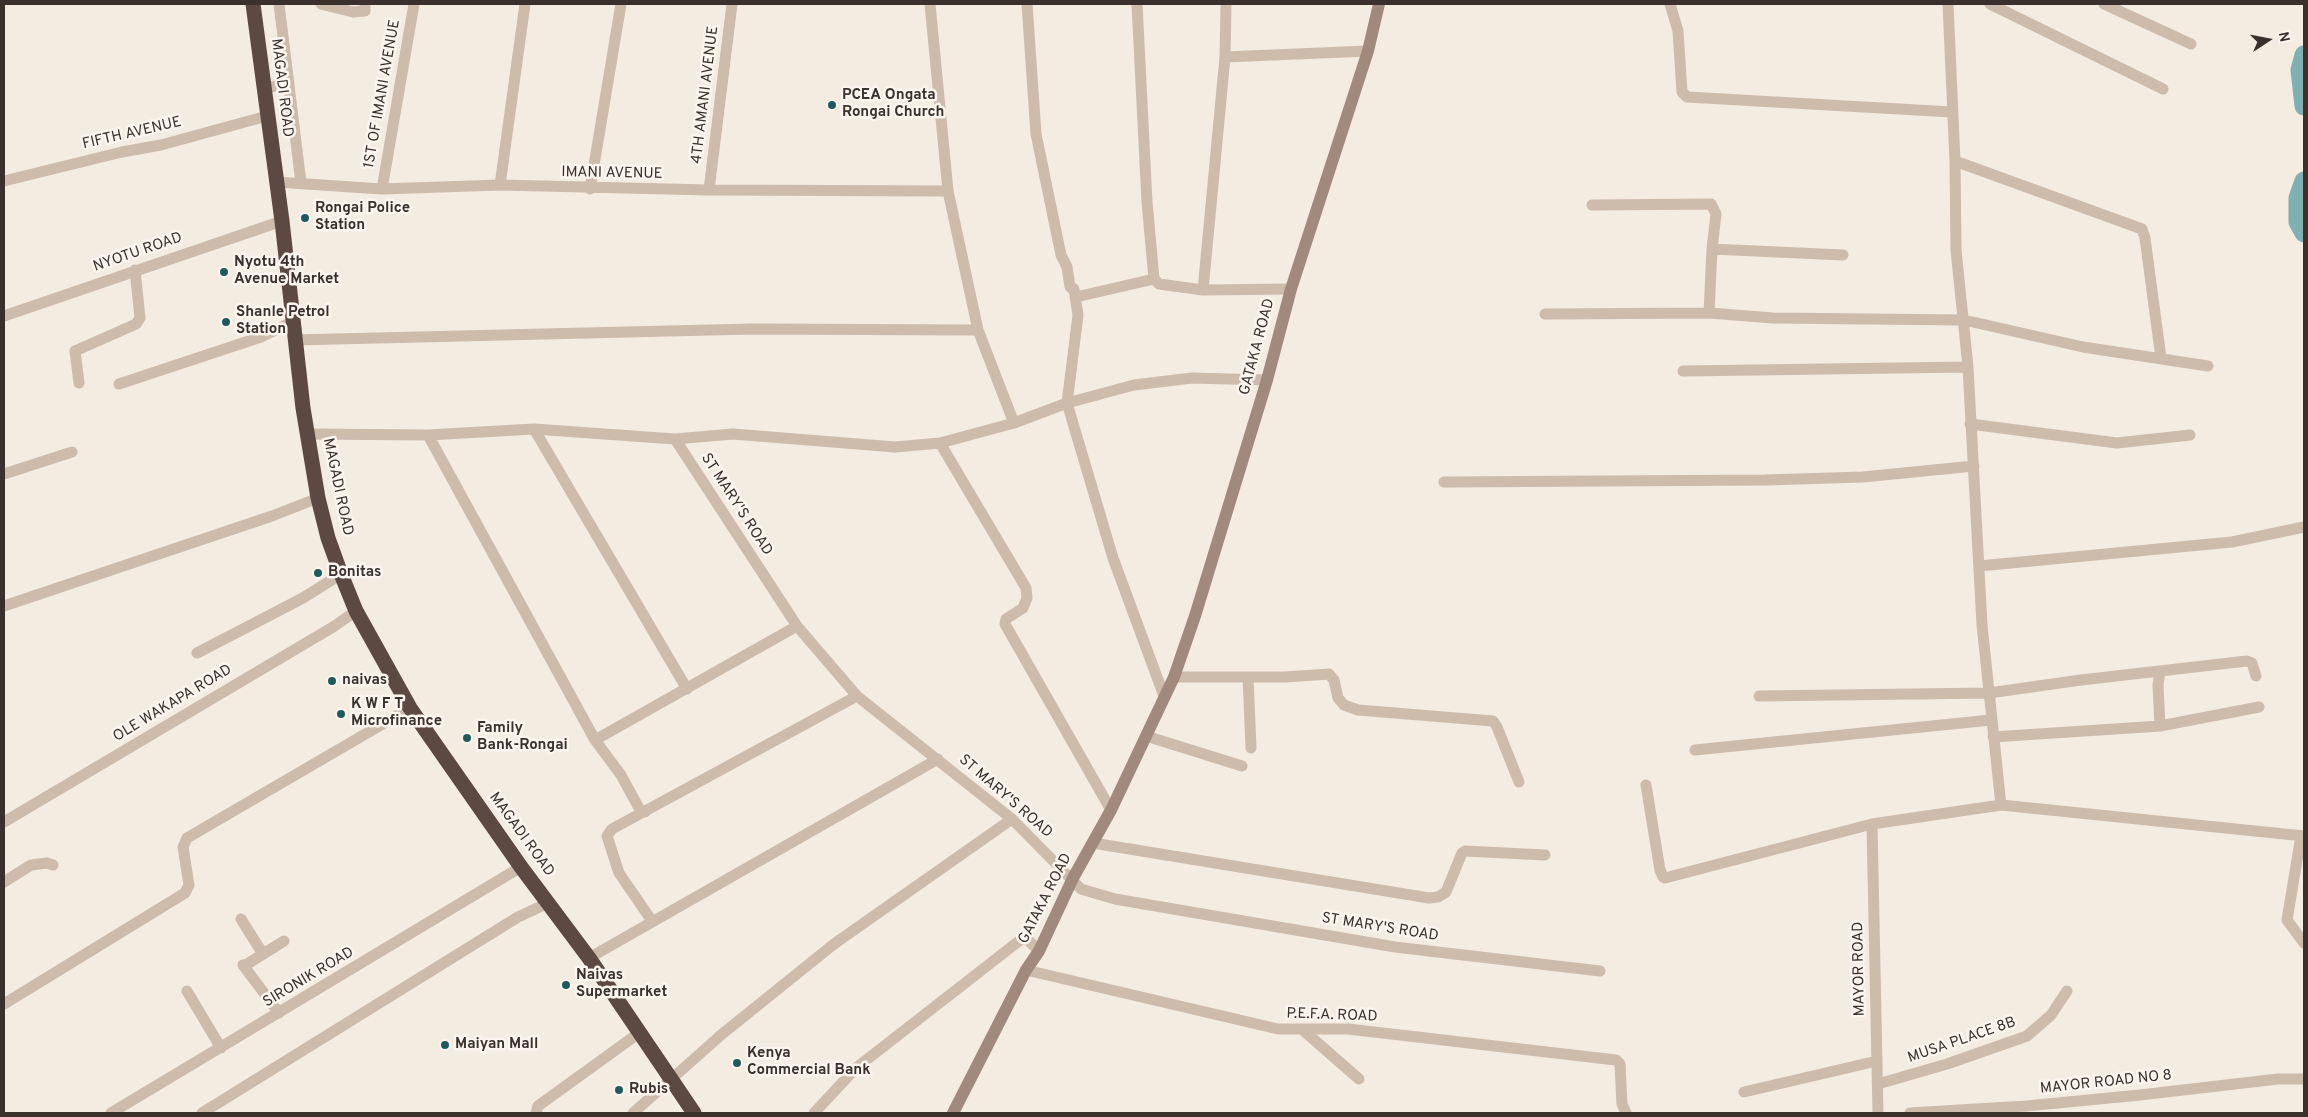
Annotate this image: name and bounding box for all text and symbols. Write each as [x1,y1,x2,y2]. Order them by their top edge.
north arrow [2243,15,2293,65]
street label: 1ST OF IMANI AVENUE [361,18,405,170]
street label: 4TH AMANI AVENUE [689,25,723,165]
text: N [2274,30,2293,44]
street label: MAGADI ROAD [266,38,296,138]
place label: PCEA Ongata Rongai Church [842,87,944,122]
marker: PCEA Ongata Rongai Church [826,99,838,111]
street label: FIFTH AVENUE [81,114,183,154]
street label: IMANI AVENUE [561,164,663,184]
place label: Rongai Police Station [315,200,410,235]
marker: Rongai Police Station [299,212,311,224]
street label: NYOTU ROAD [91,229,185,277]
place label: Nyotu 4th Avenue Market [234,254,339,289]
marker: Nyotu 4th Avenue Market [218,266,230,278]
street label: GATAKA ROAD [1236,297,1280,397]
place label: Shanle Petrol Station [236,304,330,339]
marker: Shanle Petrol Station [220,316,232,328]
street label: MAGADI ROAD [318,436,356,538]
street label: ST MARY'S ROAD [696,451,776,559]
place label: Bonitas [328,564,381,582]
marker: Bonitas [312,567,324,579]
street label: OLE WAKAPA ROAD [110,661,236,747]
place label: naivas [342,672,387,690]
marker: naivas [326,675,338,687]
place label: K W F T Microfinance [351,696,442,731]
marker: K W F T Microfinance [335,708,347,720]
place label: Family Bank-Rongai [477,720,568,755]
marker: Family Bank-Rongai [461,732,473,744]
street label: ST MARY'S ROAD [955,751,1055,843]
street label: MAGADI ROAD [484,789,558,881]
street label: GATAKA ROAD [1015,851,1077,947]
street label: ST MARY'S ROAD [1320,910,1440,946]
street label: MAYOR ROAD [1850,922,1870,1016]
street label: SIRONIK ROAD [260,944,358,1012]
place label: Naivas Supermarket [576,967,667,1002]
marker: Naivas Supermarket [560,979,572,991]
street label: P.E.F.A. ROAD [1286,1005,1378,1027]
street label: MUSA PLACE 8B [1906,1014,2018,1068]
place label: Maiyan Mall [455,1036,538,1054]
marker: Maiyan Mall [439,1039,451,1051]
place label: Kenya Commercial Bank [747,1045,871,1080]
marker: Kenya Commercial Bank [731,1057,743,1069]
street label: MAYOR ROAD NO 8 [2039,1067,2173,1099]
place label: Rubis [629,1081,668,1099]
marker: Rubis [613,1084,625,1096]

